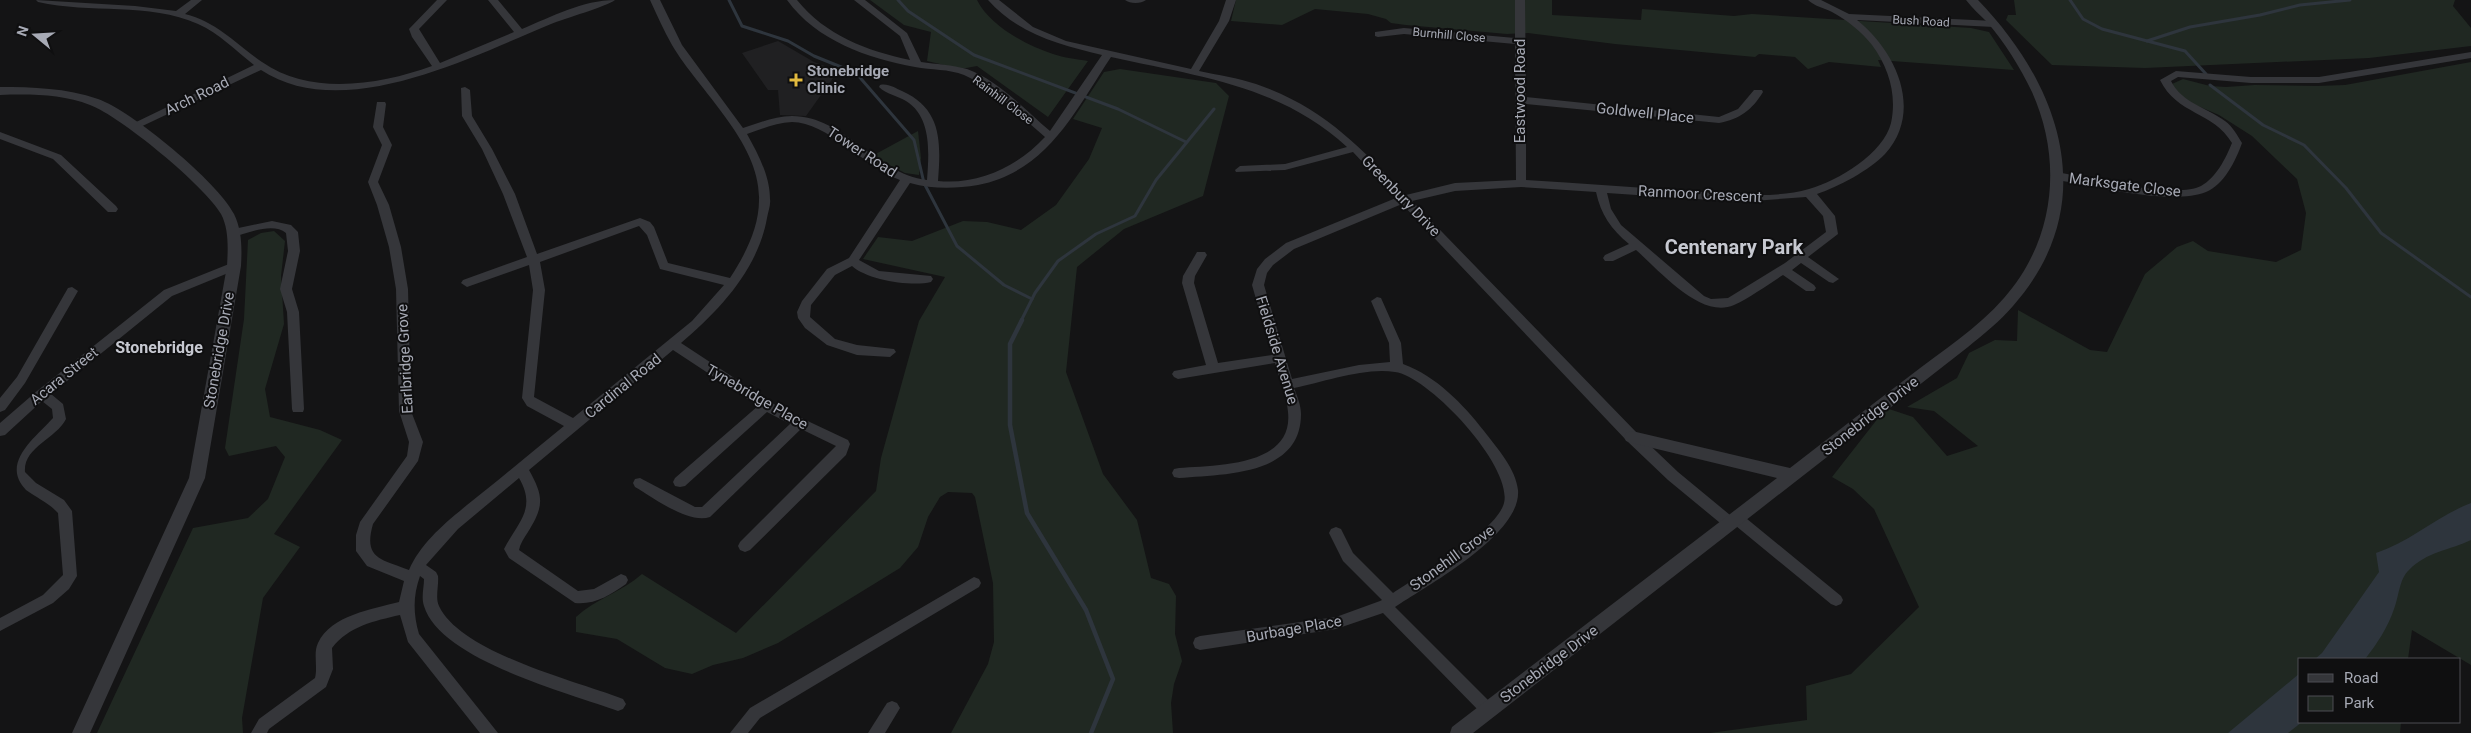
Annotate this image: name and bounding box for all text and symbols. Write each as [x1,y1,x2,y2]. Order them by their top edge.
north arrow [10,10,60,60]
street label: Bush Road [1892,13,1950,29]
text: N [13,24,32,38]
street label: Burnhill Close [1412,25,1486,45]
street label: Eastwood Road [1511,39,1529,143]
place label: Stonebridge Clinic [807,62,889,97]
street label: Arch Road [162,73,232,119]
marker: Stonebridge Clinic [789,73,803,87]
street label: Rainhill Close [970,73,1036,127]
street label: Goldwell Place [1595,99,1695,127]
street label: Tower Road [824,123,900,181]
street label: Greenbury Drive [1358,152,1444,240]
street label: Marksgate Close [2068,169,2182,201]
street label: Ranmoor Crescent [1638,182,1763,206]
district label: Centenary Park [1665,235,1804,259]
street label: Stonebridge Drive [200,290,238,410]
street label: Fieldside Avenue [1252,294,1302,407]
street label: Earlbridge Grove [393,304,417,414]
district label: Stonebridge [115,338,203,357]
street label: Acara Street [26,343,102,409]
street label: Cardinal Road [581,350,665,422]
street label: Tynebridge Place [703,361,811,433]
street label: Stonebridge Drive [1818,373,1922,459]
street label: Stonehill Grove [1406,521,1498,595]
street label: Burbage Place [1245,612,1343,646]
street label: Stonebridge Drive [1497,621,1602,707]
legend [2298,658,2461,723]
text: Road [2344,669,2378,687]
text: Park [2344,694,2375,712]

